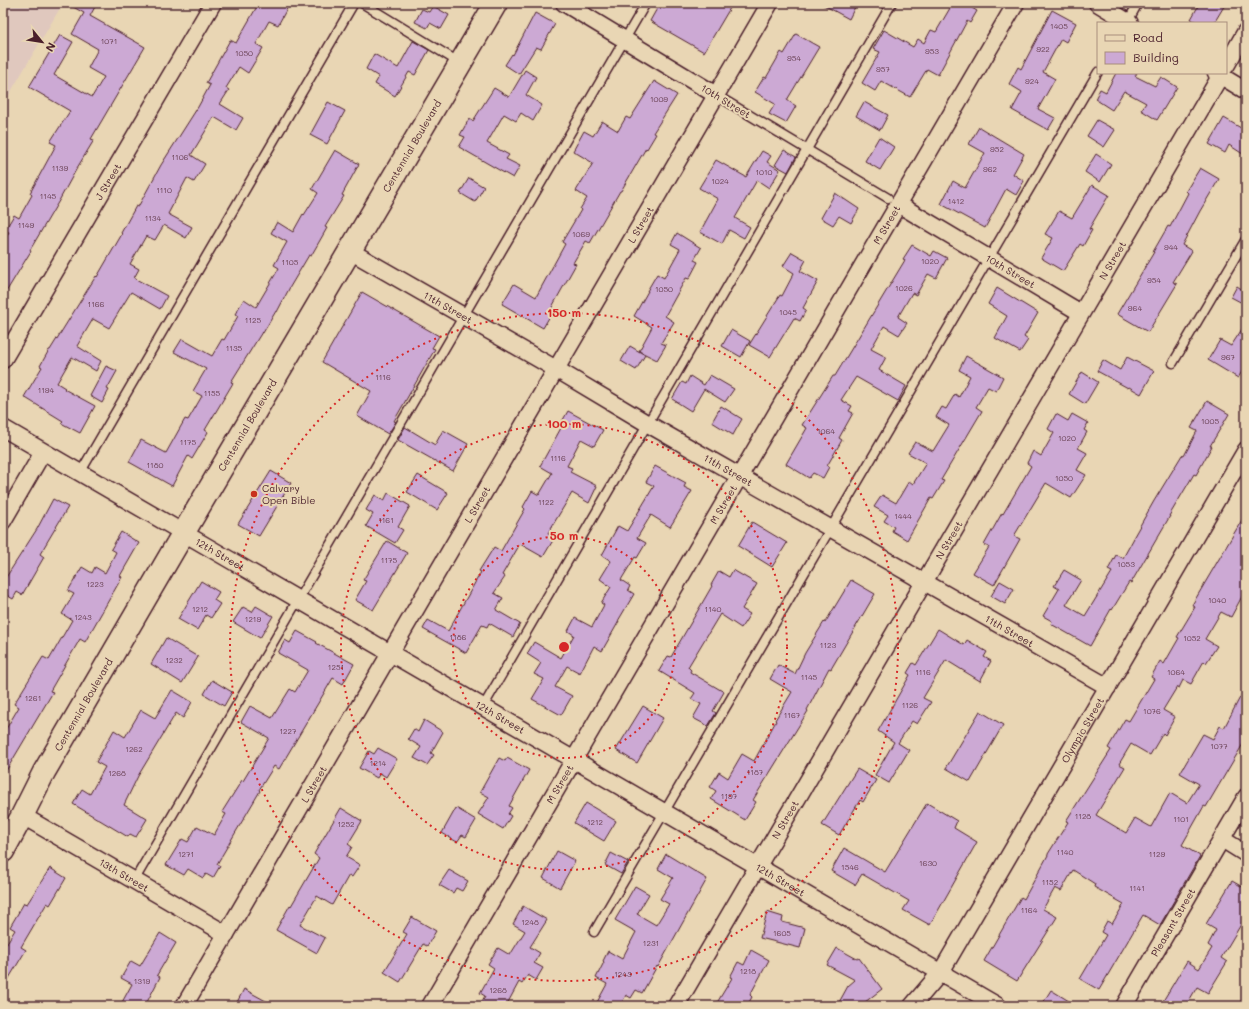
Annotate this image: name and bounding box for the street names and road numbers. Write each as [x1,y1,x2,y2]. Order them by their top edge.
street label: 10th Street [699,81,753,121]
street label: Centennial Boulevard [379,97,444,195]
street label: J Street [92,161,124,203]
street label: M Street [870,202,903,247]
street label: L Street [624,204,657,246]
street label: N Street [1096,238,1129,282]
street label: 10th Street [983,251,1038,291]
street label: 11th Street [421,288,475,327]
street label: Centennial Boulevard [214,376,280,474]
street label: 11th Street [701,450,755,489]
street label: M Street [706,482,740,526]
street label: L Street [461,483,493,525]
street label: N Street [932,518,966,562]
street label: 12th Street [193,534,247,574]
street label: 11th Street [983,611,1036,650]
street label: Centennial Boulevard [51,656,116,753]
street label: Olympic Street [1058,695,1107,765]
street label: 12th Street [473,697,528,737]
street label: M Street [543,762,577,806]
street label: L Street [297,763,330,805]
street label: N Street [768,798,802,841]
street label: 13th Street [97,855,152,895]
street label: 12th Street [753,860,808,899]
street label: Pleasant Street [1147,885,1198,959]

